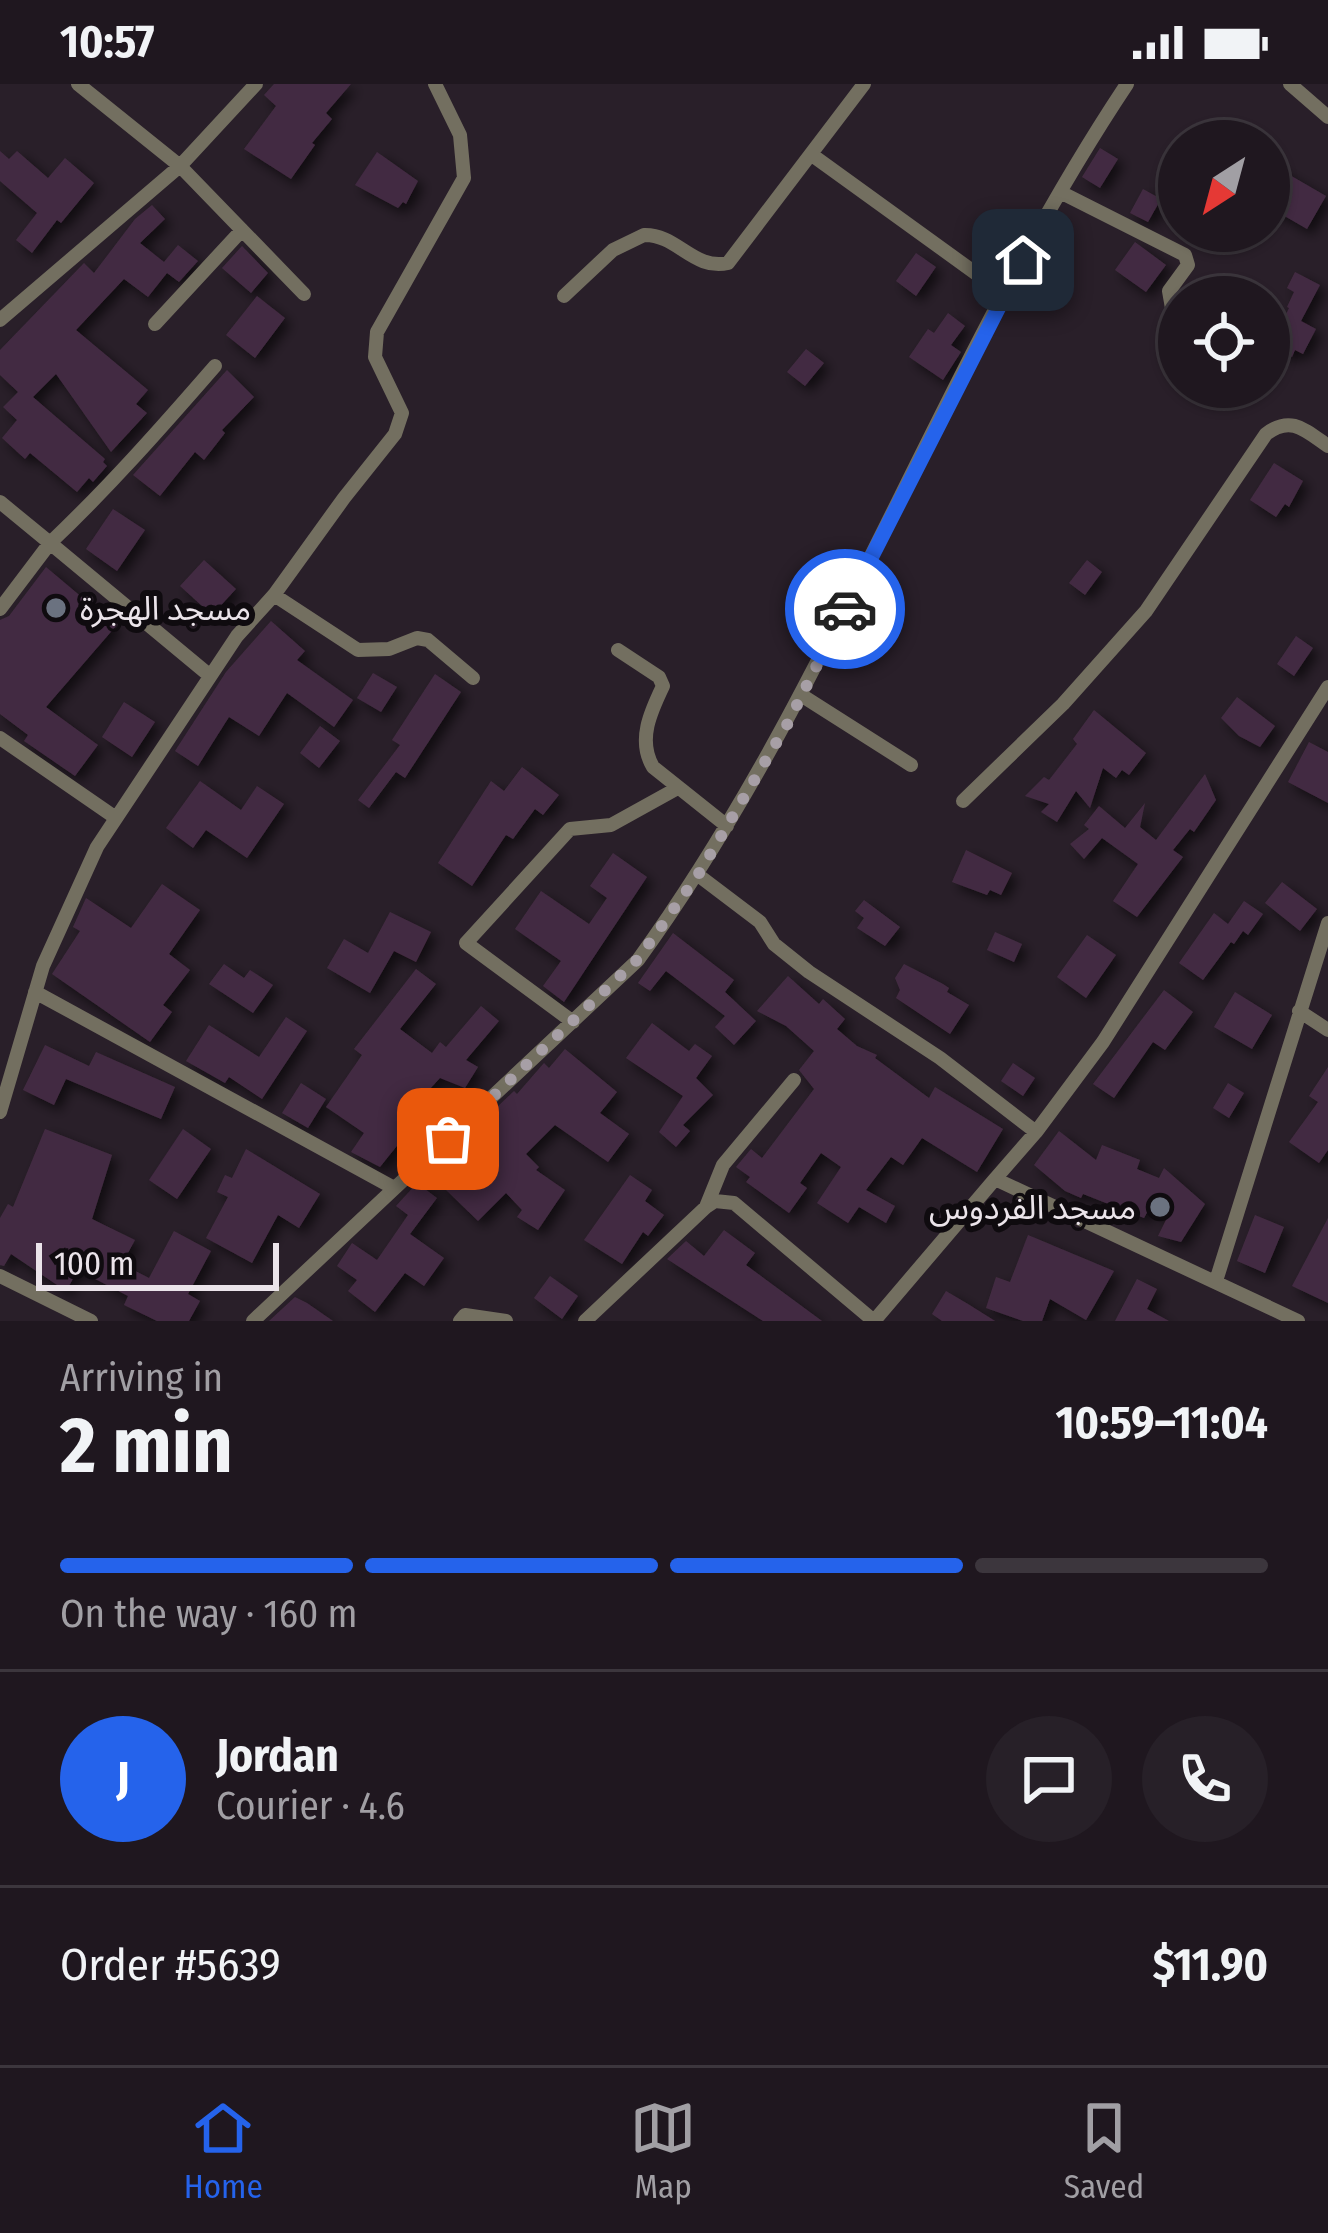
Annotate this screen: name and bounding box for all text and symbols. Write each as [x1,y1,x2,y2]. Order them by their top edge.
text: 10:57 [60,15,155,69]
north arrow [1158,120,1290,252]
map controls [1158,120,1290,408]
pin [972,209,1074,311]
icon: home [990,227,1056,293]
button: locate [1158,276,1290,408]
courier [785,549,905,669]
icon: car [812,576,878,642]
place label: مسجد الهجرة [80,589,251,629]
marker: مسجد الهجرة [43,595,69,621]
pin [397,1088,499,1190]
icon: bag [415,1106,481,1172]
place label: مسجد الفردوس [929,1188,1136,1228]
marker: مسجد الفردوس [1147,1194,1173,1220]
scale bar [36,1237,279,1290]
text: 100 m [54,1244,134,1284]
text: Arriving in [60,1355,223,1401]
text: 10:59–11:04 [1056,1396,1268,1450]
text: 2 min [60,1399,233,1493]
text: On the way · 160 m [60,1591,358,1637]
button: chat [986,1716,1112,1842]
button: phone [1142,1716,1268,1842]
text: Jordan [216,1729,339,1783]
text: J [116,1752,130,1806]
text: Courier · 4.6 [216,1783,405,1829]
text: Order #5639 [60,1938,281,1992]
text: $11.90 [1153,1938,1268,1992]
tab: Home [184,2095,263,2207]
tab: Map [630,2095,696,2207]
tab: Saved [1064,2095,1144,2207]

